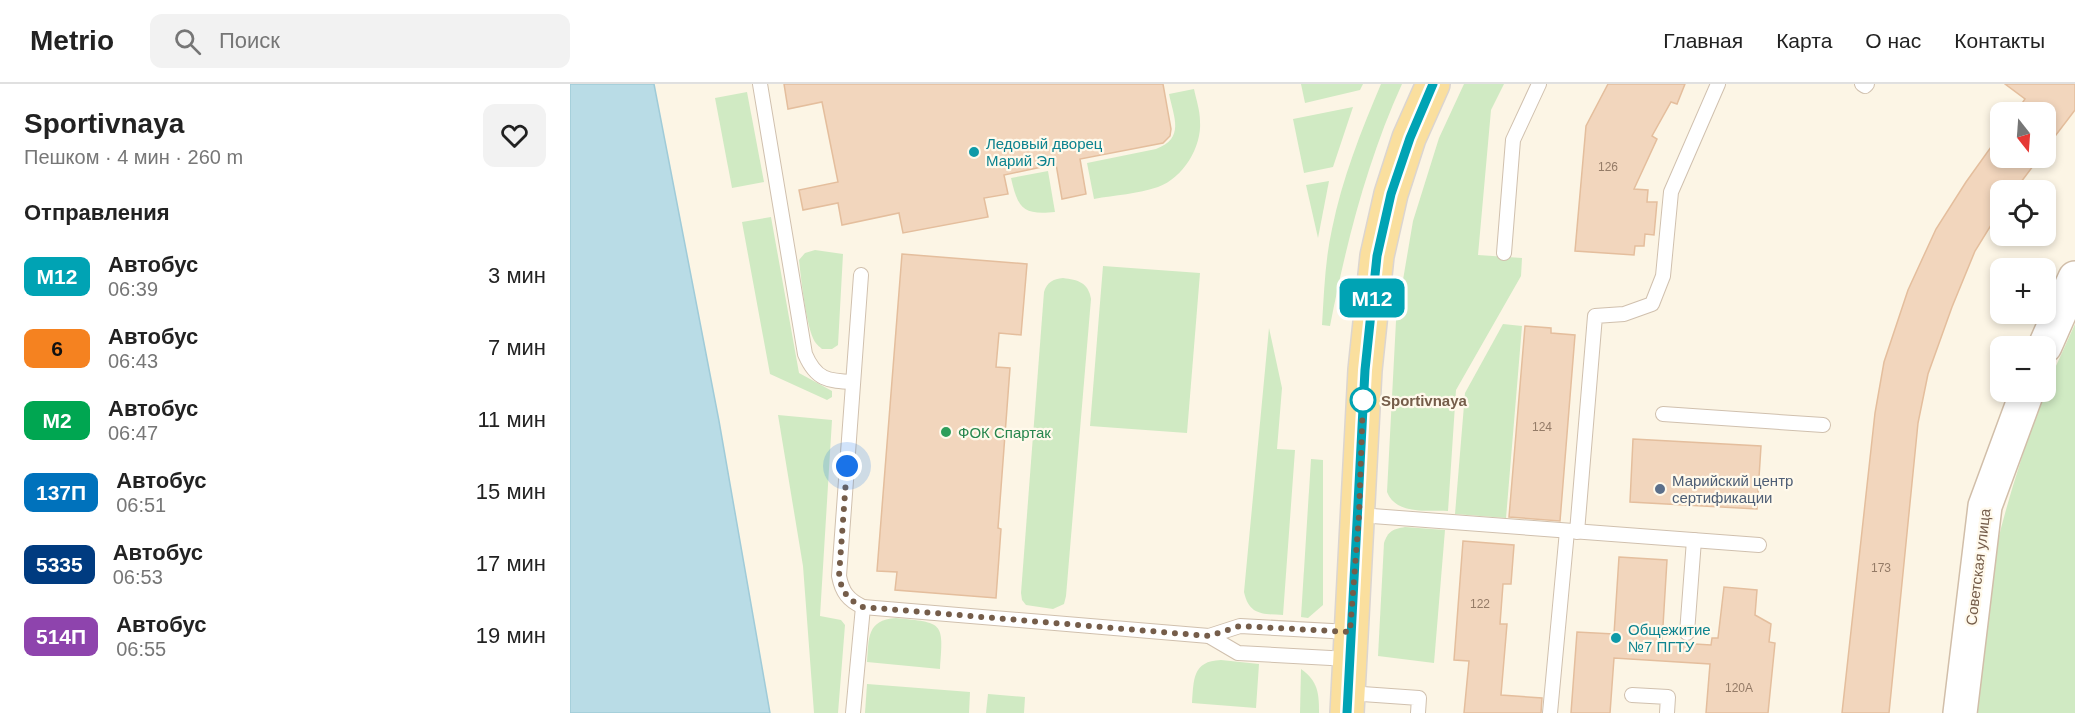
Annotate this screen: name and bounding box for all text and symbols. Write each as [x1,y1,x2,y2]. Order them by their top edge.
search box [150,14,570,68]
text: Metrio [30,25,114,56]
icon: search [171,25,204,58]
text: Поиск [219,28,280,53]
text: Главная [1663,29,1743,52]
text: Карта [1776,29,1832,52]
text: О нас [1865,29,1921,52]
text: Контакты [1954,29,2045,52]
north arrow [1990,102,2056,168]
map controls [1990,102,2056,402]
button: heart [483,104,546,167]
text: Sportivnaya [24,108,184,139]
place label: Ледовый дворец Марий Эл [986,135,1103,169]
marker: Ледовый дворец Марий Эл [967,145,981,159]
text: Пешком · 4 мин · 260 m [24,146,243,168]
house number: 126 [1598,160,1618,174]
button: locate [1990,180,2056,246]
text: Отправления [24,200,170,225]
text: Автобус [108,252,198,277]
button: + [1990,258,2056,324]
text: 3 мин [488,263,546,288]
text: М12 [37,265,77,288]
text: 06:39 [108,278,158,300]
line badge: М12 [1338,278,1406,318]
text: М12 [1352,287,1392,310]
text: Автобус [108,324,198,349]
text: 7 мин [488,335,546,360]
button: − [1990,336,2056,402]
text: 6 [51,337,63,360]
text: 06:43 [108,350,158,372]
marker: Sportivnaya [1350,387,1376,413]
place label: Sportivnaya [1381,392,1468,409]
text: Автобус [108,396,198,421]
text: 11 мин [477,407,546,432]
text: М2 [42,409,72,432]
house number: 124 [1532,420,1552,434]
text: 06:47 [108,422,158,444]
place label: ФОК Спартак [958,424,1051,441]
marker: ФОК Спартак [939,425,953,439]
your location [832,451,862,481]
text: Автобус [116,468,206,493]
place label: Марийский центр сертификации [1672,472,1793,506]
text: 15 мин [476,479,546,504]
text: 137П [36,481,86,504]
marker: Марийский центр сертификации [1653,482,1667,496]
text: 06:51 [116,494,166,516]
street label: Советская улица [1962,507,1994,626]
text: Автобус [113,540,203,565]
text: 17 мин [476,551,546,576]
text: 5335 [36,553,83,576]
house number: 173 [1871,561,1891,575]
text: 06:53 [113,566,163,588]
house number: 122 [1470,597,1490,611]
text: Автобус [116,612,206,637]
place label: Общежитие №7 ПГТУ [1628,621,1711,655]
text: 19 мин [476,623,546,648]
text: 514П [36,625,86,648]
marker: Общежитие №7 ПГТУ [1609,631,1623,645]
text: 06:55 [116,638,166,660]
house number: 120А [1725,681,1753,695]

